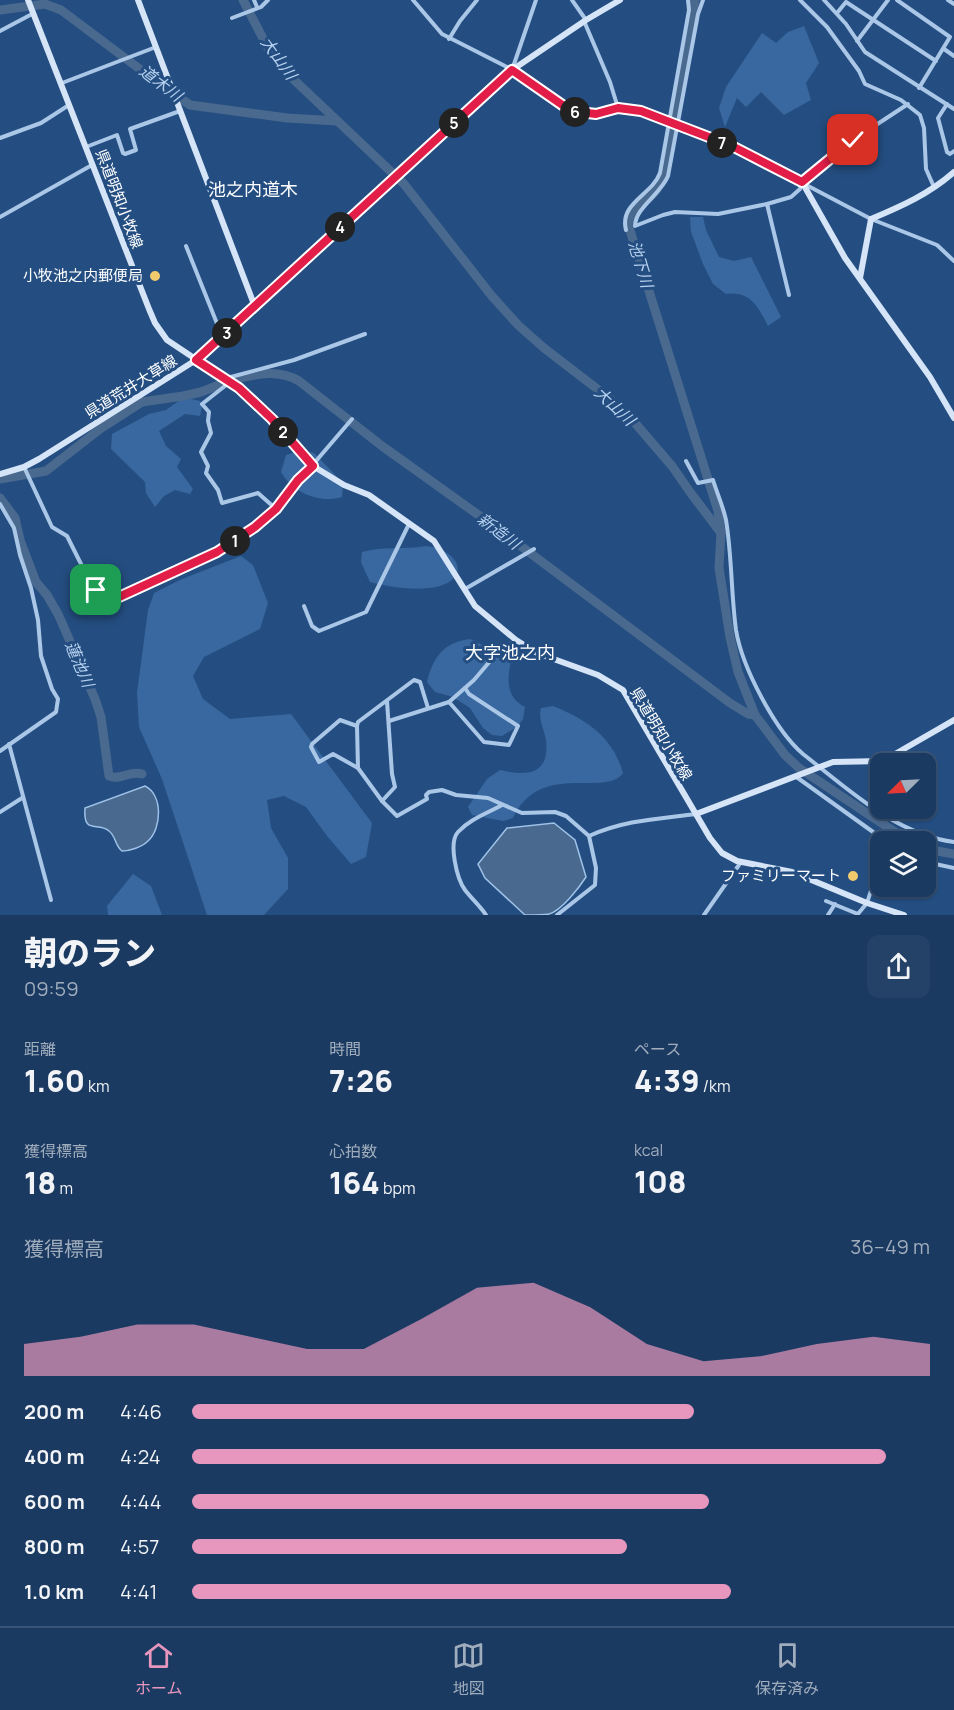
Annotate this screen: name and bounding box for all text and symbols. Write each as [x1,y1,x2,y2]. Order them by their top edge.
water label: 大山川 [256,32,303,85]
water label: 道木川 [135,60,188,107]
pin: 6 [560,97,590,127]
text: 6 [570,101,580,123]
pin: 5 [439,108,469,138]
text: 5 [449,112,459,134]
pin [827,114,878,165]
icon: check [836,123,869,156]
pin: 7 [707,128,737,158]
text: 7 [718,132,726,154]
street label: 県道明知小牧線 [91,146,148,252]
district label: 池之内道木 [208,177,298,201]
pin: 4 [325,212,355,242]
text: 4 [335,216,345,238]
water label: 池下川 [623,238,659,292]
place label: 小牧池之内郵便局 [23,265,143,286]
marker: 小牧池之内郵便局 [148,269,162,283]
pin: 3 [212,318,242,348]
text: 3 [222,322,232,344]
street label: 県道荒井大草線 [81,350,181,423]
water label: 大山川 [590,382,642,432]
pin: 2 [268,417,298,447]
text: 2 [278,421,288,443]
water label: 新造川 [473,508,526,555]
pin: 1 [220,526,250,556]
text: 1 [231,530,239,552]
pin [70,564,121,615]
icon: arrive [79,573,112,606]
water label: 蓮池川 [60,638,100,692]
district label: 大字池之内 [465,640,555,664]
street label: 県道明知小牧線 [625,683,697,784]
north arrow [870,753,936,819]
map controls [870,753,936,897]
button: layers [870,831,936,897]
place label: ファミリーマート [721,865,841,886]
marker: ファミリーマート [846,869,860,883]
text: 朝のラン [24,930,156,975]
button: share [867,935,930,998]
text: 09:59 [24,975,79,1002]
text: 距離 [24,1038,56,1060]
text: 時間 [329,1038,361,1060]
text: ペース [634,1038,681,1060]
text: 1.60 [24,1060,85,1101]
text: 7:26 [329,1060,393,1101]
text: 4:39 [634,1060,700,1101]
text: km [85,1075,110,1097]
text: /km [700,1075,730,1097]
text: kcal [634,1139,663,1161]
text: 獲得標高 [24,1140,88,1162]
text: 心拍数 [329,1140,377,1162]
text: 108 [634,1161,687,1202]
text: 18 [24,1162,56,1203]
text: 164 [329,1162,380,1203]
text: m [56,1177,73,1199]
text: bpm [380,1177,415,1199]
text: 36–49 m [850,1233,930,1260]
text: 獲得標高 [24,1235,104,1262]
text: 200 m [24,1398,84,1425]
text: 4:46 [120,1398,162,1425]
text: 400 m [24,1443,84,1470]
text: 4:24 [120,1443,161,1470]
text: 600 m [24,1488,85,1515]
text: 4:44 [120,1488,162,1515]
text: 800 m [24,1533,85,1560]
text: 4:57 [120,1533,159,1560]
text: 1.0 km [24,1578,84,1605]
text: 4:41 [120,1578,157,1605]
tab: ホーム [135,1639,182,1699]
tab: 地図 [452,1639,485,1699]
tab: 保存済み [755,1639,819,1699]

